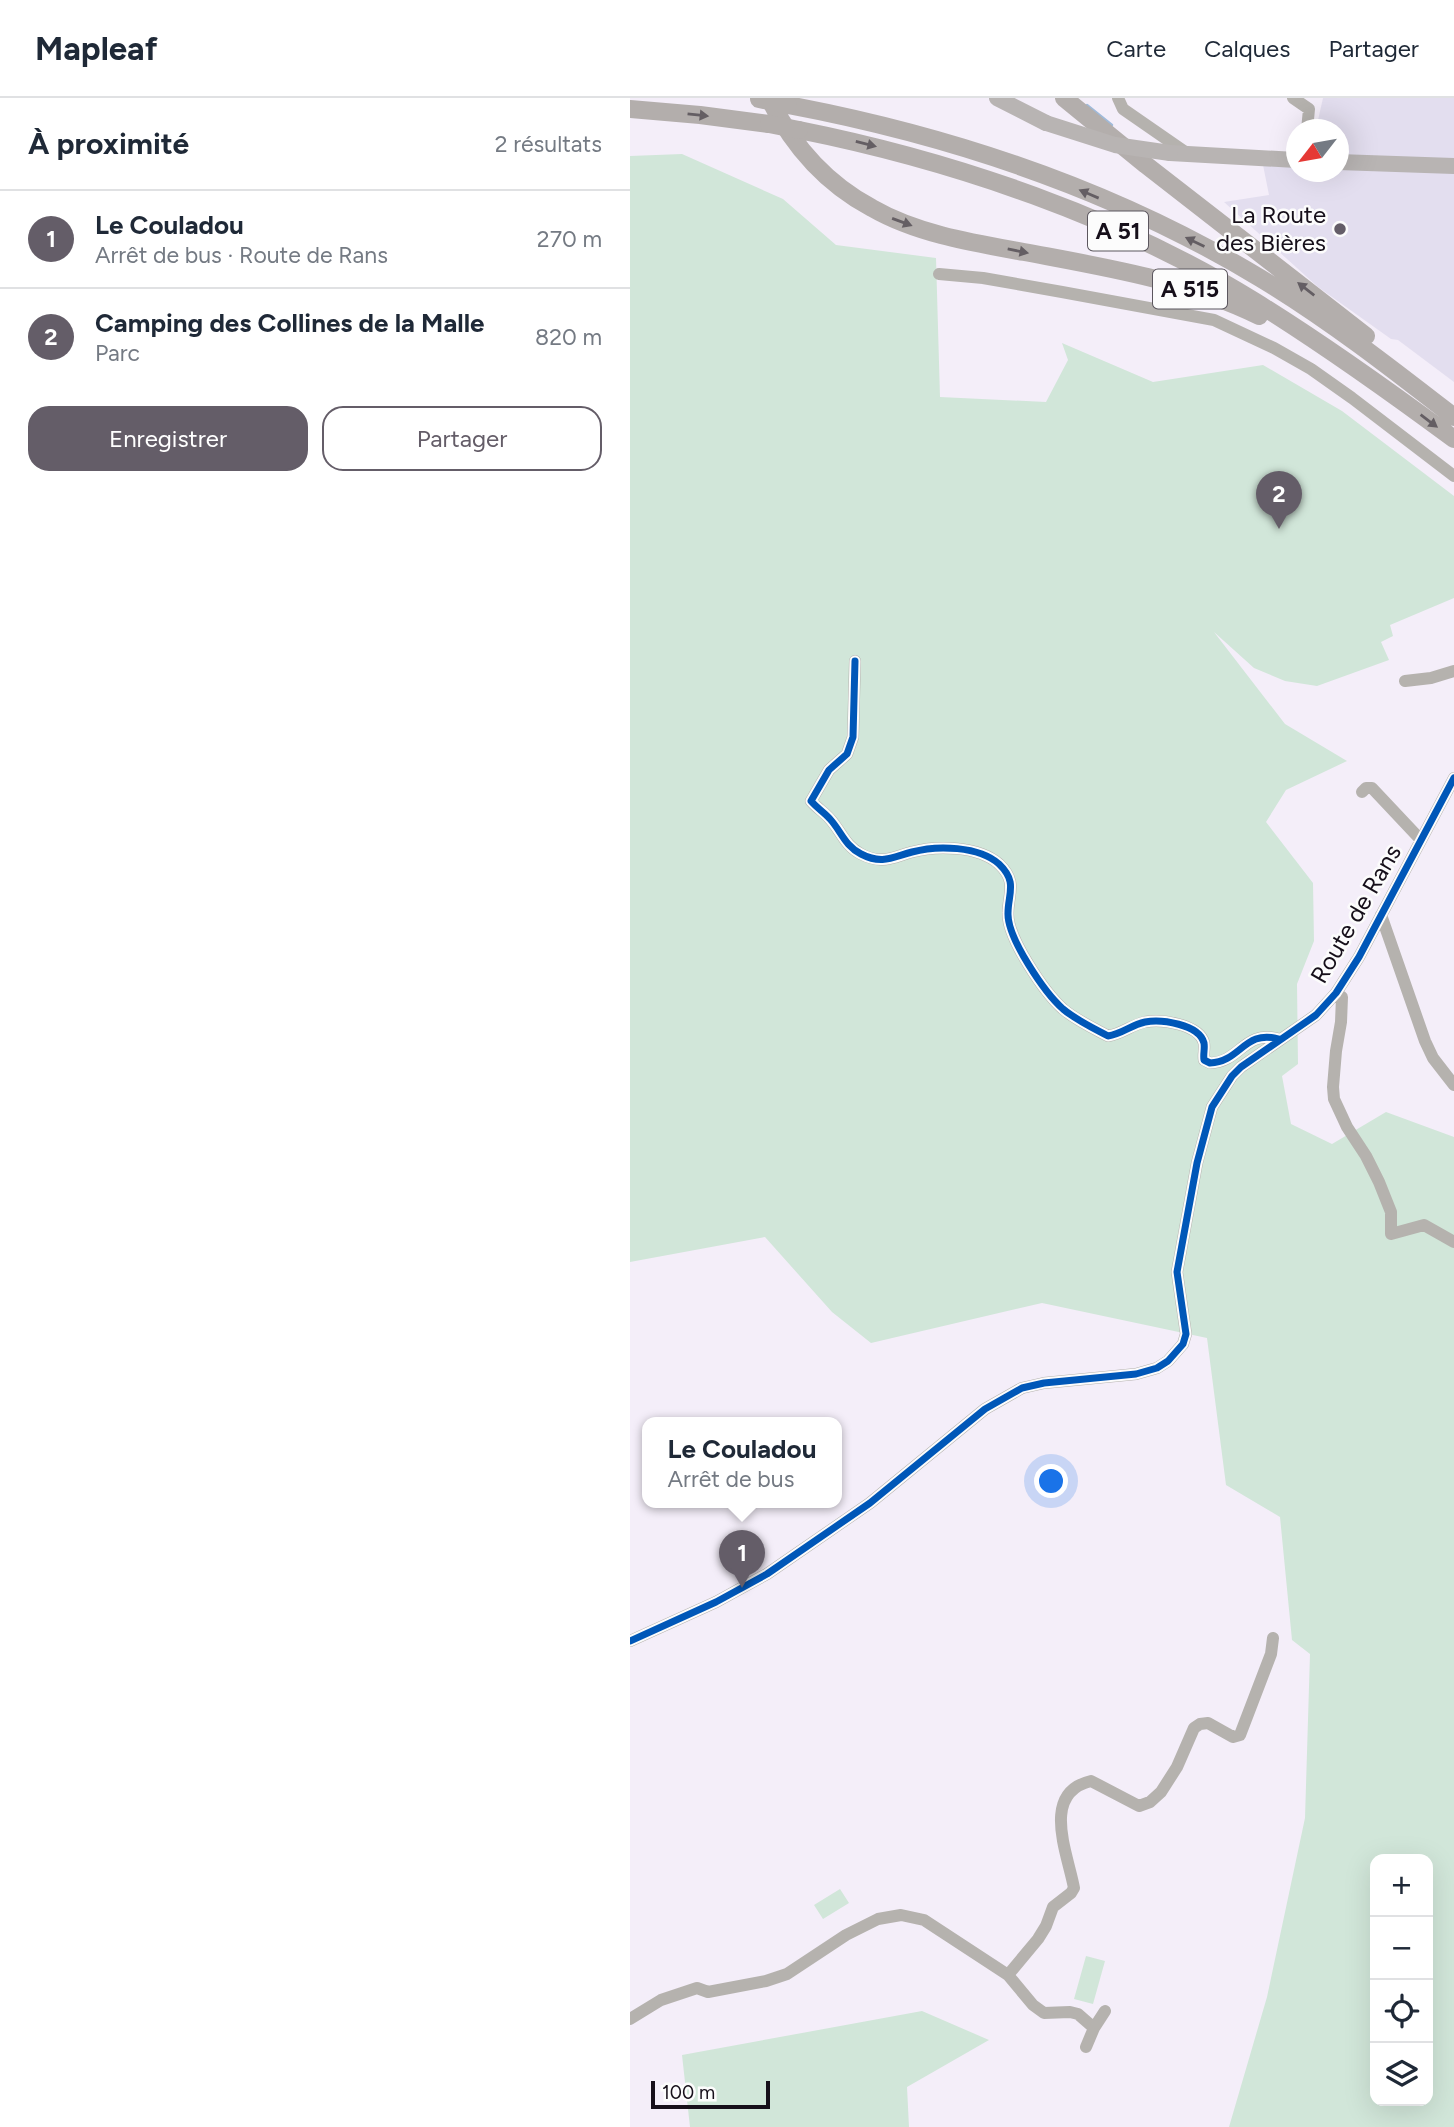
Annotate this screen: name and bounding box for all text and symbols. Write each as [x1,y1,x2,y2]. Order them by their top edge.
text: Mapleaf [35,29,158,68]
text: Carte [1106,34,1166,63]
text: Calques [1204,34,1290,63]
text: Partager [1328,34,1419,63]
one-way arrow [687,109,709,120]
north arrow [1286,119,1349,182]
text: À proximité [28,125,189,162]
text: 2 résultats [495,130,602,158]
one-way arrow [855,139,877,150]
one-way arrow [1079,188,1099,200]
place label: La Route des Bières [1216,200,1326,257]
text: Le Couladou [95,209,244,241]
road number: A 51 [1088,212,1148,250]
one-way arrow [892,216,913,227]
marker: La Route des Bières [1332,221,1348,237]
text: 1 [46,225,56,253]
text: 270 m [537,225,602,253]
one-way arrow [1185,236,1205,248]
text: Arrêt de bus · Route de Rans [95,241,388,269]
one-way arrow [1007,246,1029,257]
road number: A 515 [1153,270,1227,308]
one-way arrow [1298,281,1316,296]
text: Camping des Collines de la Malle [95,307,484,339]
text: 2 [44,323,58,351]
text: 820 m [535,323,602,351]
text: Parc [95,339,140,367]
button: Enregistrer [28,406,308,471]
button: Partager [322,406,602,471]
one-way arrow [1420,414,1439,428]
pin: 2 [1256,471,1302,529]
street label: Route de Rans [1304,839,1407,988]
popup [642,1417,842,1508]
text: Le Couladou [668,1433,816,1465]
your location [1034,1464,1068,1498]
text: Arrêt de bus [668,1465,794,1493]
pin: 1 [719,1530,765,1588]
map controls [1370,1854,1433,2106]
button: + [1370,1854,1433,1917]
button: − [1370,1917,1433,1980]
button: locate [1370,1980,1433,2043]
button: layers [1370,2043,1433,2106]
scale bar [651,2078,770,2110]
text: 100 m [662,2081,715,2104]

